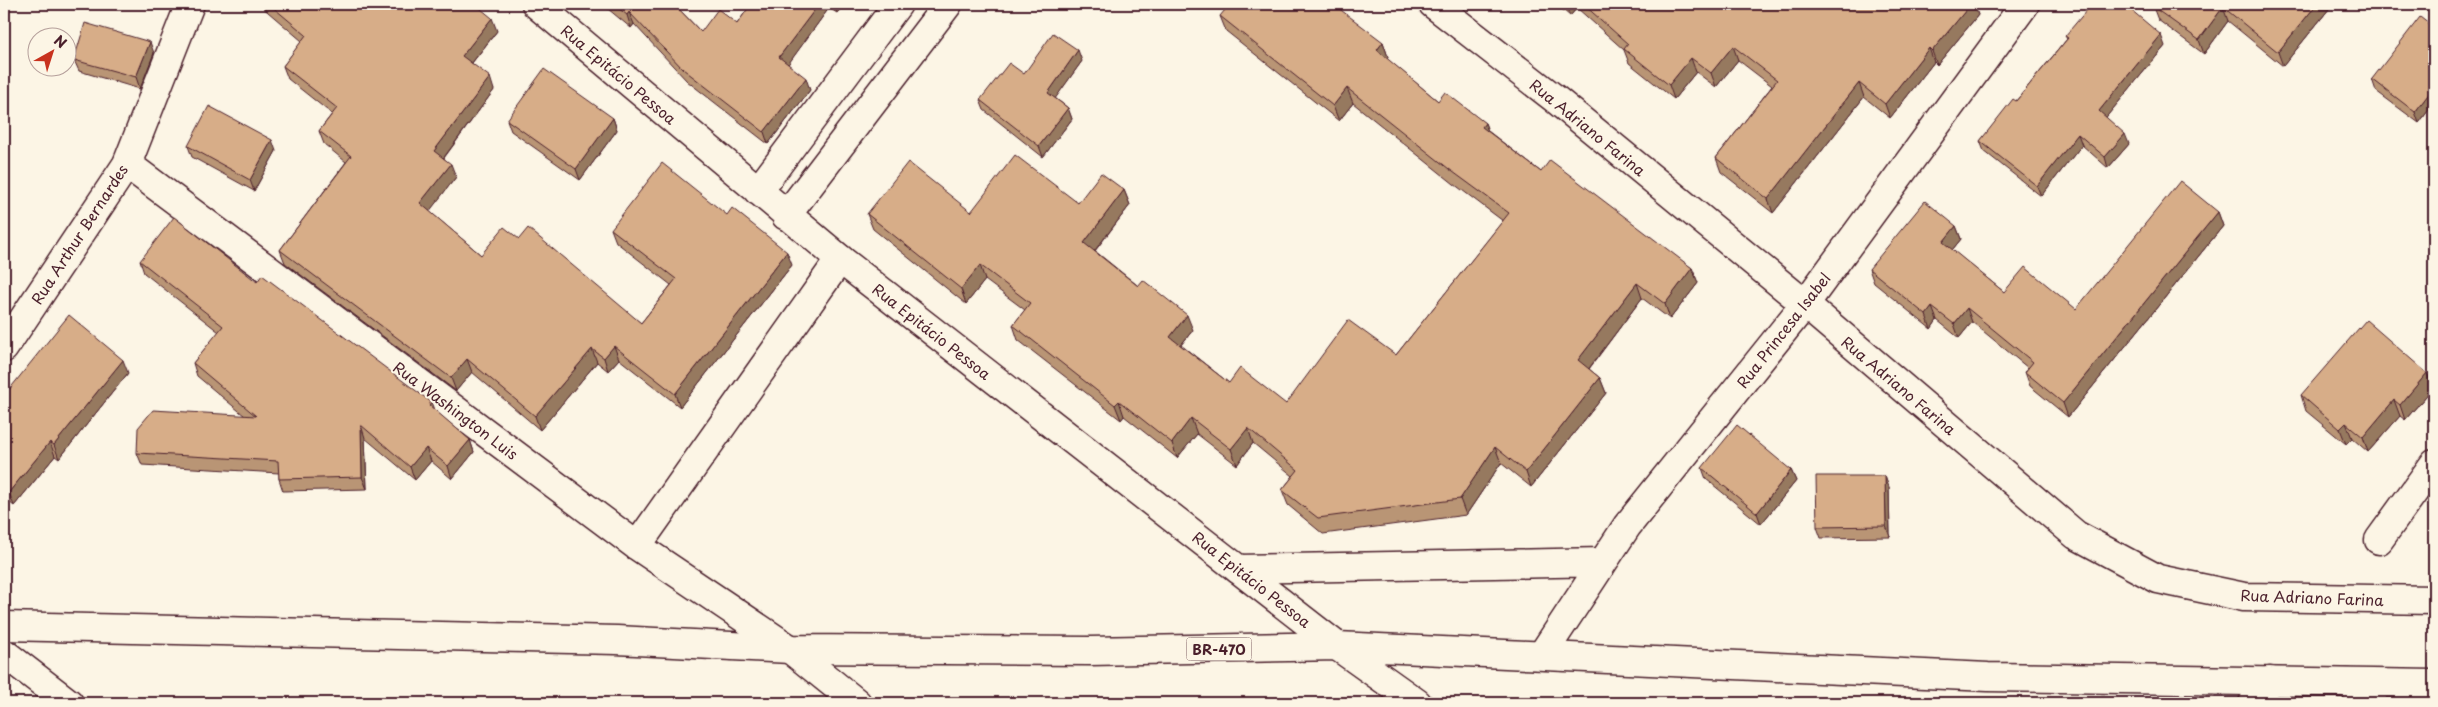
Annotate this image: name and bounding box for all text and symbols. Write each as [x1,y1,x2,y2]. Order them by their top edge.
street label: Rua Epitácio Pessoa [556,19,682,130]
north arrow [28,28,78,78]
text: N [50,30,71,53]
street label: Rua Adriano Farina [1525,73,1651,181]
street label: Rua Arthur Bernardes [25,159,133,309]
street label: Rua Princesa Isabel [1731,267,1835,393]
street label: Rua Epitácio Pessoa [868,277,997,385]
street label: Rua Adriano Farina [1837,330,1962,440]
street label: Rua Washington Luis [389,355,523,465]
street label: Rua Epitácio Pessoa [1188,525,1317,633]
street label: Rua Adriano Farina [2240,583,2385,611]
road number: BR-470 [1186,638,1252,661]

